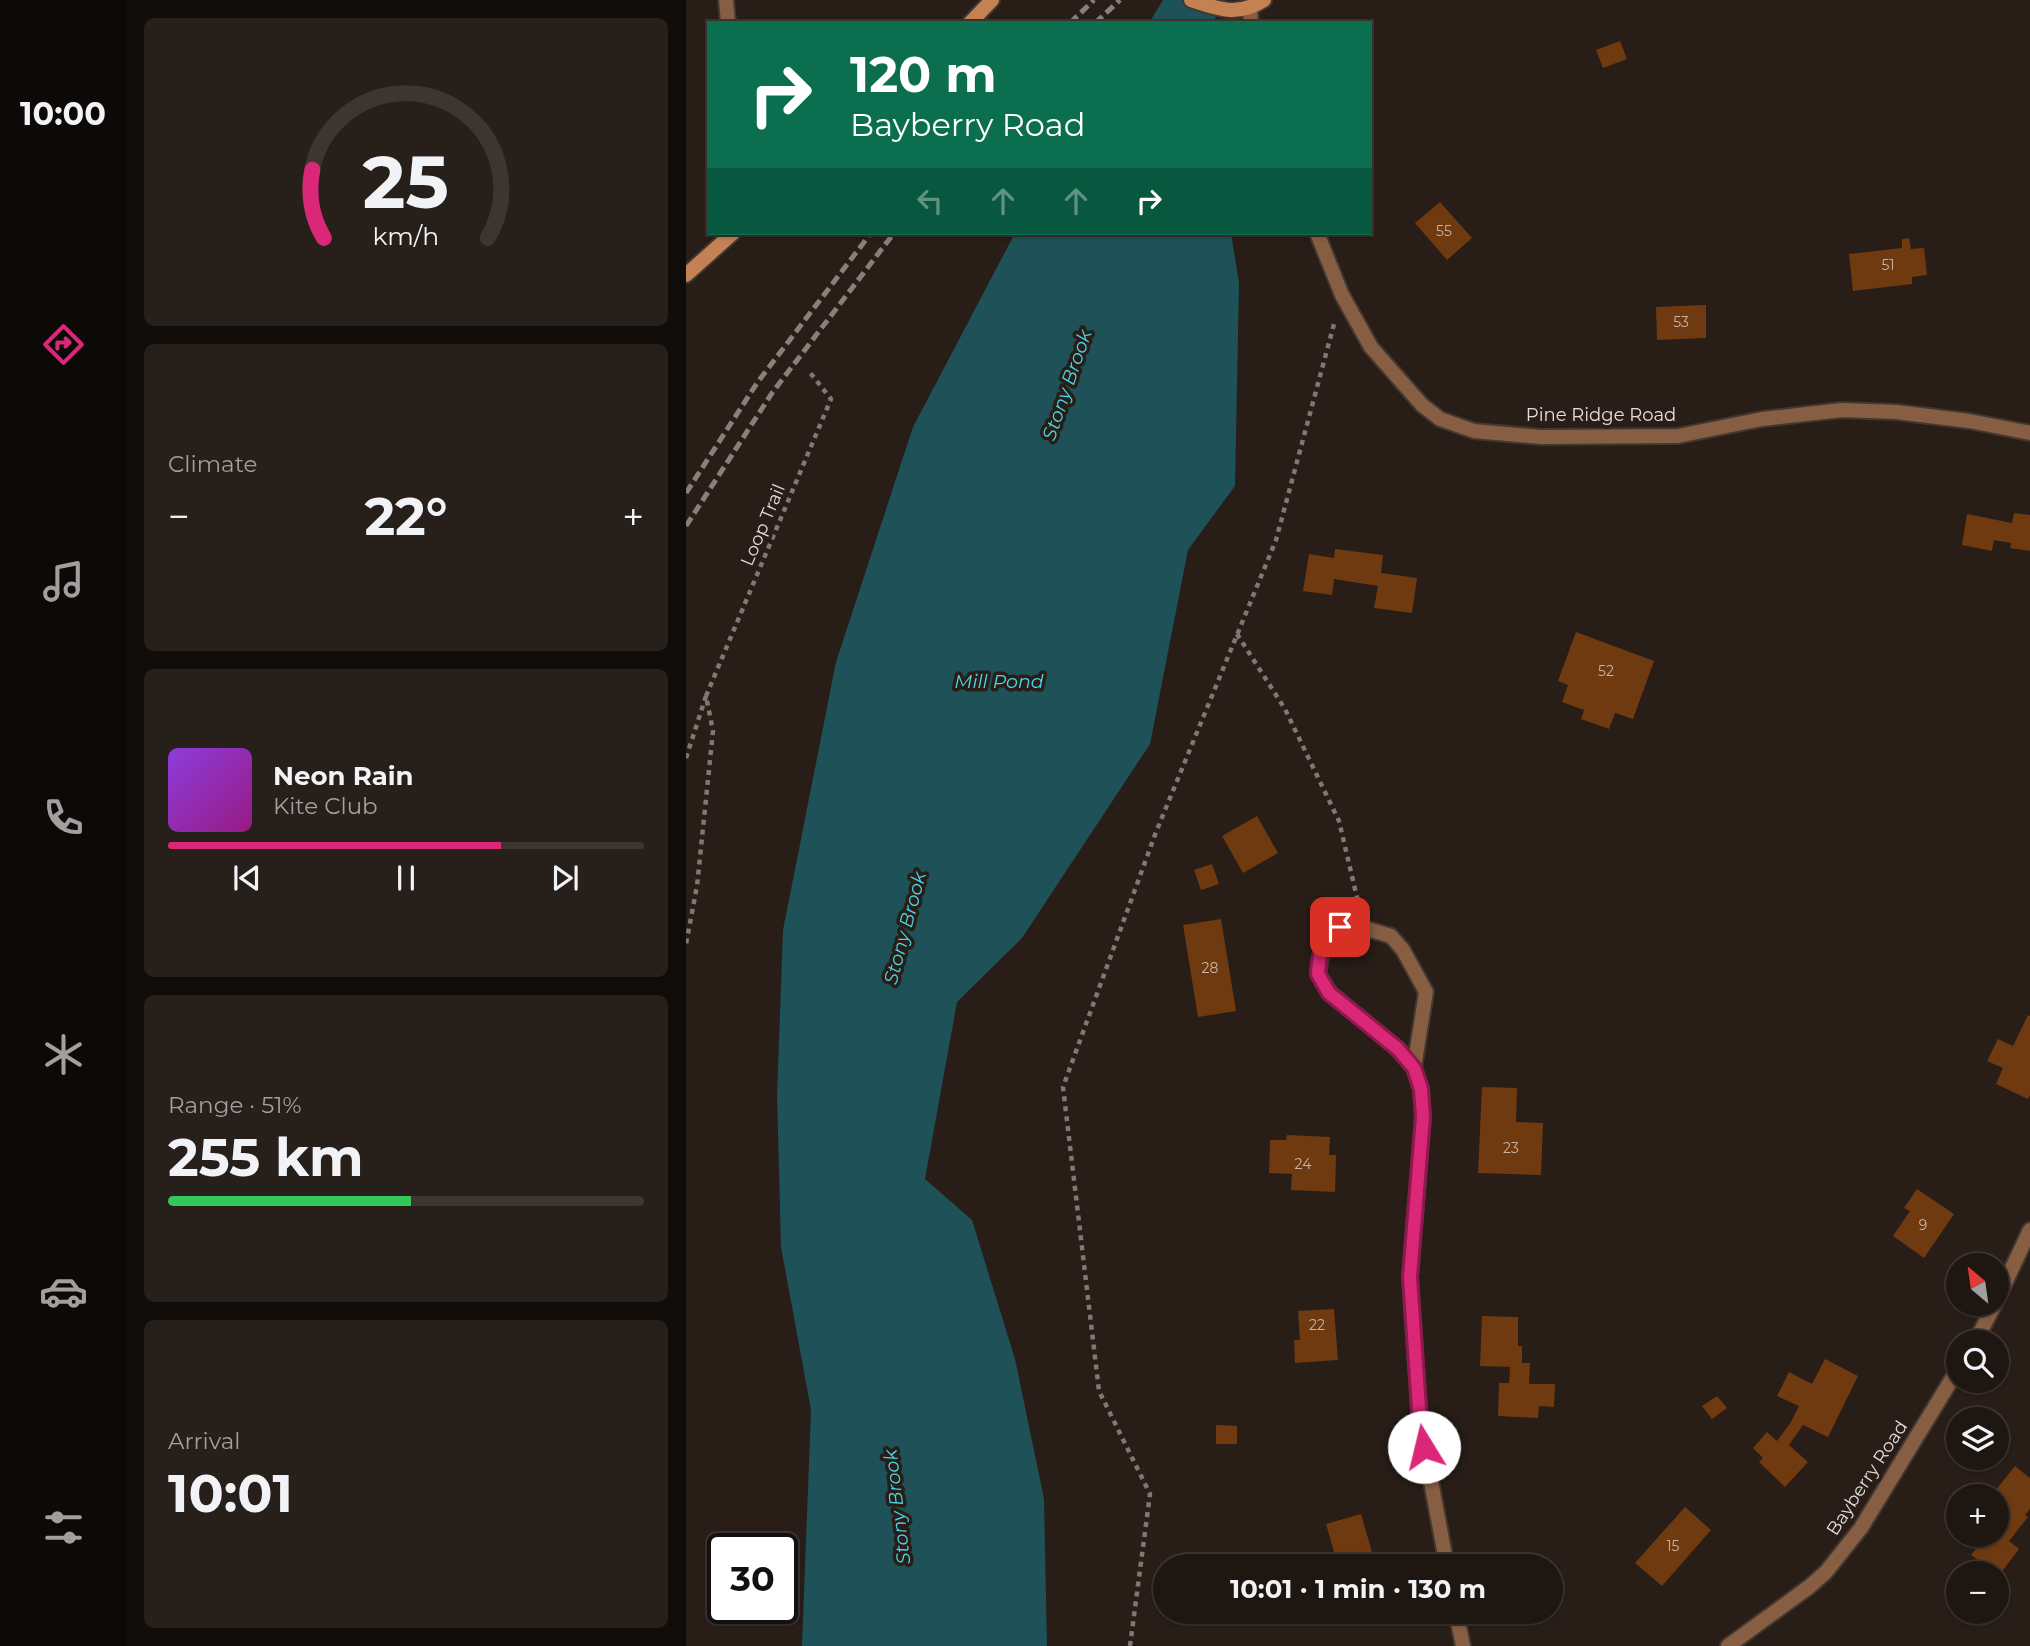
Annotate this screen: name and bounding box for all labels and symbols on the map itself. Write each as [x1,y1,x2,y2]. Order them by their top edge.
house number: 55 [1436,222,1452,240]
house number: 51 [1882,256,1894,274]
house number: 53 [1673,313,1689,331]
water label: Stony Brook [1037,326,1097,443]
street label: Pine Ridge Road [1526,404,1676,426]
street label: Loop Trail [736,481,790,569]
house number: 52 [1598,662,1614,680]
water label: Mill Pond [954,670,1044,693]
water label: Stony Brook [879,869,931,987]
pin [1310,897,1370,957]
house number: 28 [1202,959,1219,977]
house number: 23 [1503,1139,1519,1157]
house number: 24 [1295,1155,1312,1173]
house number: 9 [1919,1216,1927,1234]
north arrow [1946,1253,2009,1316]
house number: 22 [1309,1316,1325,1334]
position arrow [1387,1410,1461,1484]
street label: Bayberry Road [1822,1416,1912,1540]
water label: Stony Brook [878,1448,915,1566]
speed limit sign: 30 [707,1533,798,1624]
house number: 15 [1667,1537,1680,1555]

